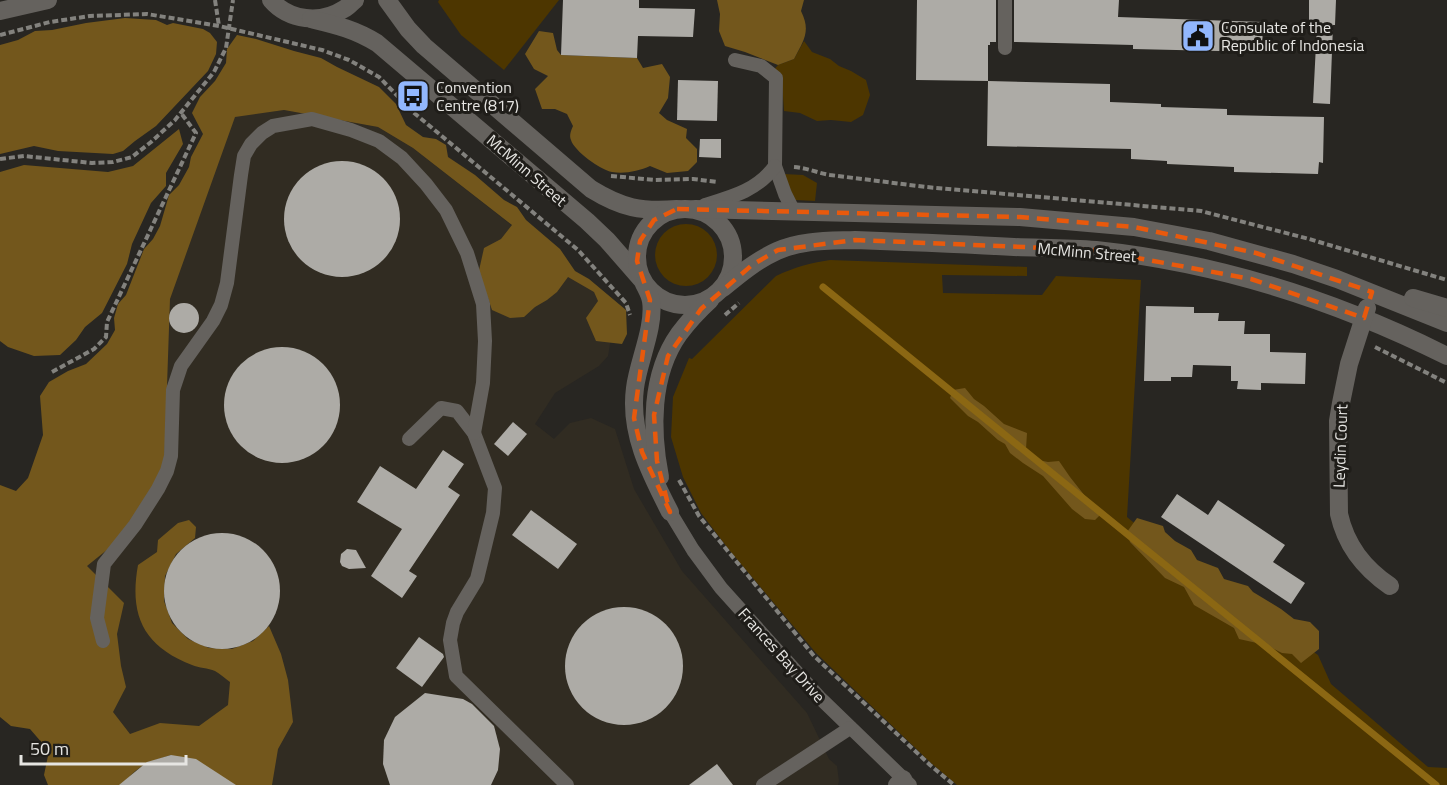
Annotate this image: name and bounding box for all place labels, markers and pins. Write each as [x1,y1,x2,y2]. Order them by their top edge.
place label: Consulate of the Republic of Indonesia [1221,15,1364,57]
public building icon: Consulate of the Republic of Indonesia [1180,18,1216,54]
place label: Convention Centre (817) [436,75,519,117]
bus stop icon: Convention Centre (817) [395,78,431,114]

